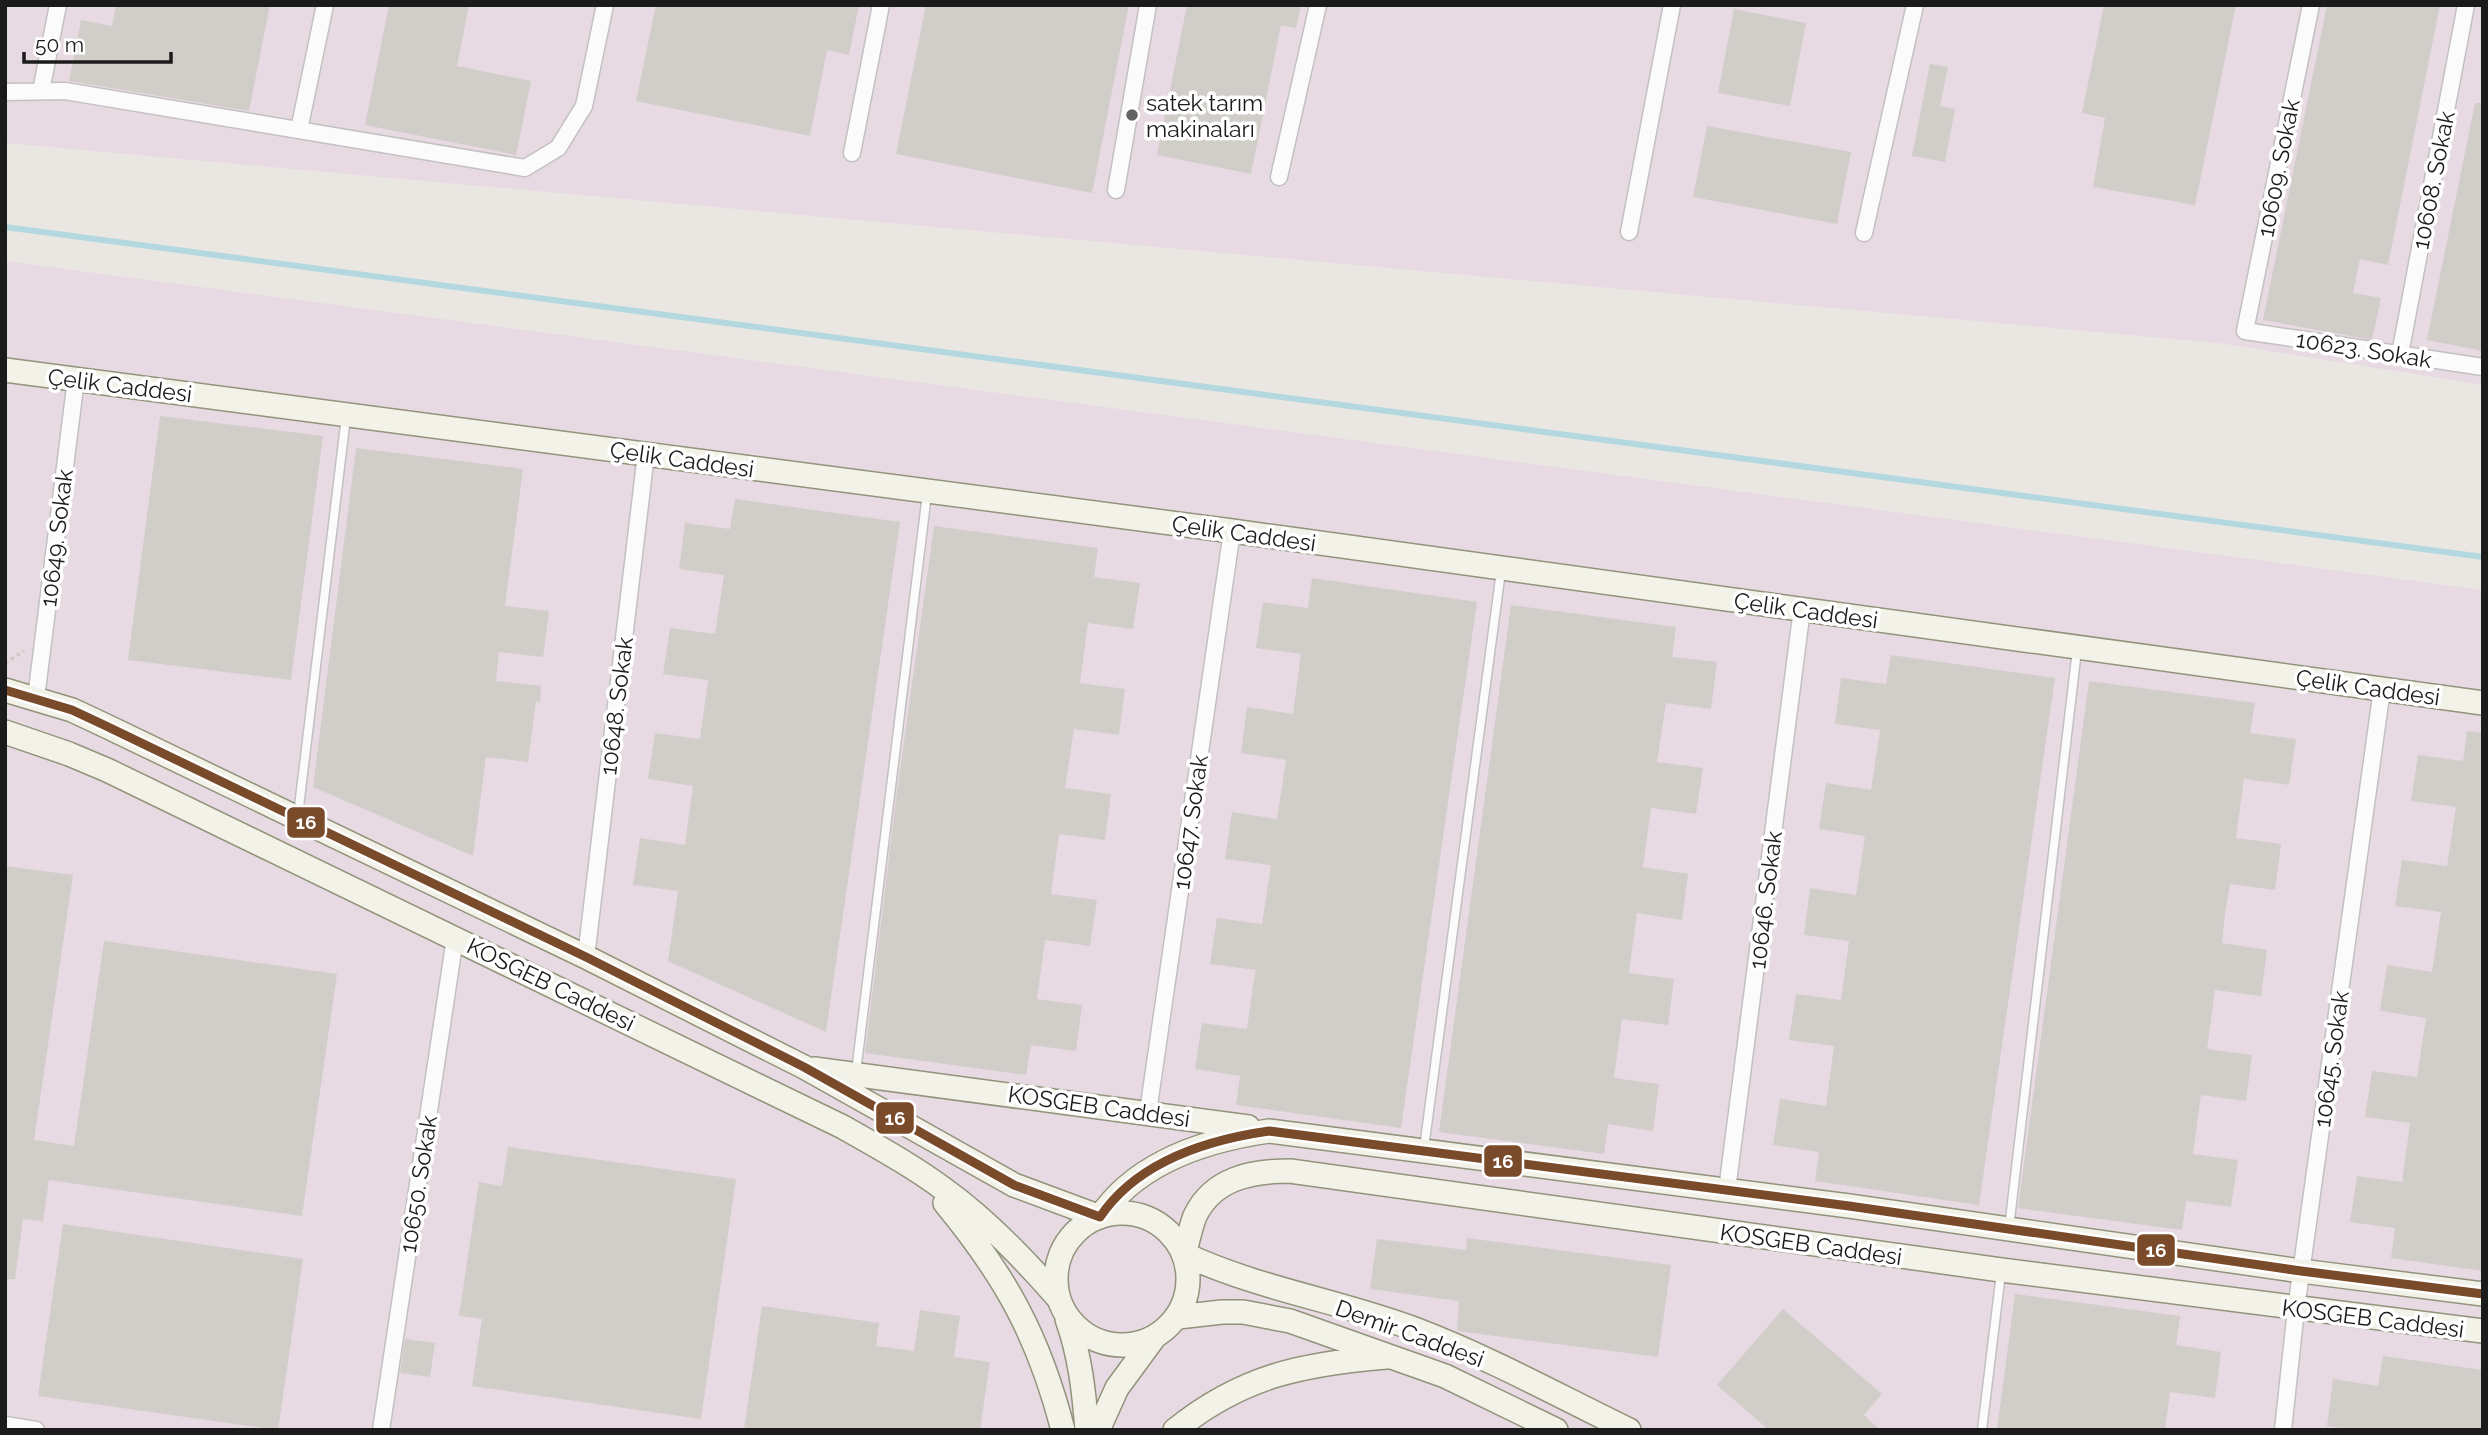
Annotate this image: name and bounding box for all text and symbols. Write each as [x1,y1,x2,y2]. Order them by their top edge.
scale bar [24,21,172,65]
text: 50 m [35,32,84,57]
place label: satek tarım makinaları [1146,89,1263,142]
street label: 10609. Sokak [2251,97,2305,239]
marker: satek tarım makinaları [1124,107,1140,123]
street label: 10608. Sokak [2406,109,2460,251]
street label: 10623. Sokak [2294,325,2434,373]
street label: Çelik Caddesi [46,363,194,407]
street label: Çelik Caddesi [608,436,756,482]
street label: 10649. Sokak [34,468,78,608]
street label: Çelik Caddesi [1170,510,1318,556]
street label: Çelik Caddesi [1732,587,1880,633]
street label: 10648. Sokak [594,636,638,776]
street label: Çelik Caddesi [2294,664,2442,710]
street label: 10647. Sokak [1167,753,1213,891]
line badge: 16 [286,806,326,839]
text: 16 [296,811,316,833]
street label: 10646. Sokak [1743,829,1787,971]
street label: KOSGEB Caddesi [463,932,639,1036]
street label: 10645. Sokak [2308,989,2354,1129]
street label: KOSGEB Caddesi [1006,1080,1192,1132]
line badge: 16 [875,1101,915,1135]
text: 16 [885,1107,905,1129]
street label: 10650. Sokak [394,1113,442,1255]
line badge: 16 [1483,1144,1523,1178]
text: 16 [1493,1150,1513,1172]
street label: KOSGEB Caddesi [1718,1218,1904,1270]
line badge: 16 [2136,1233,2176,1267]
text: 16 [2146,1239,2166,1261]
street label: KOSGEB Caddesi [2280,1293,2466,1343]
street label: Demir Caddesi [1332,1294,1488,1372]

